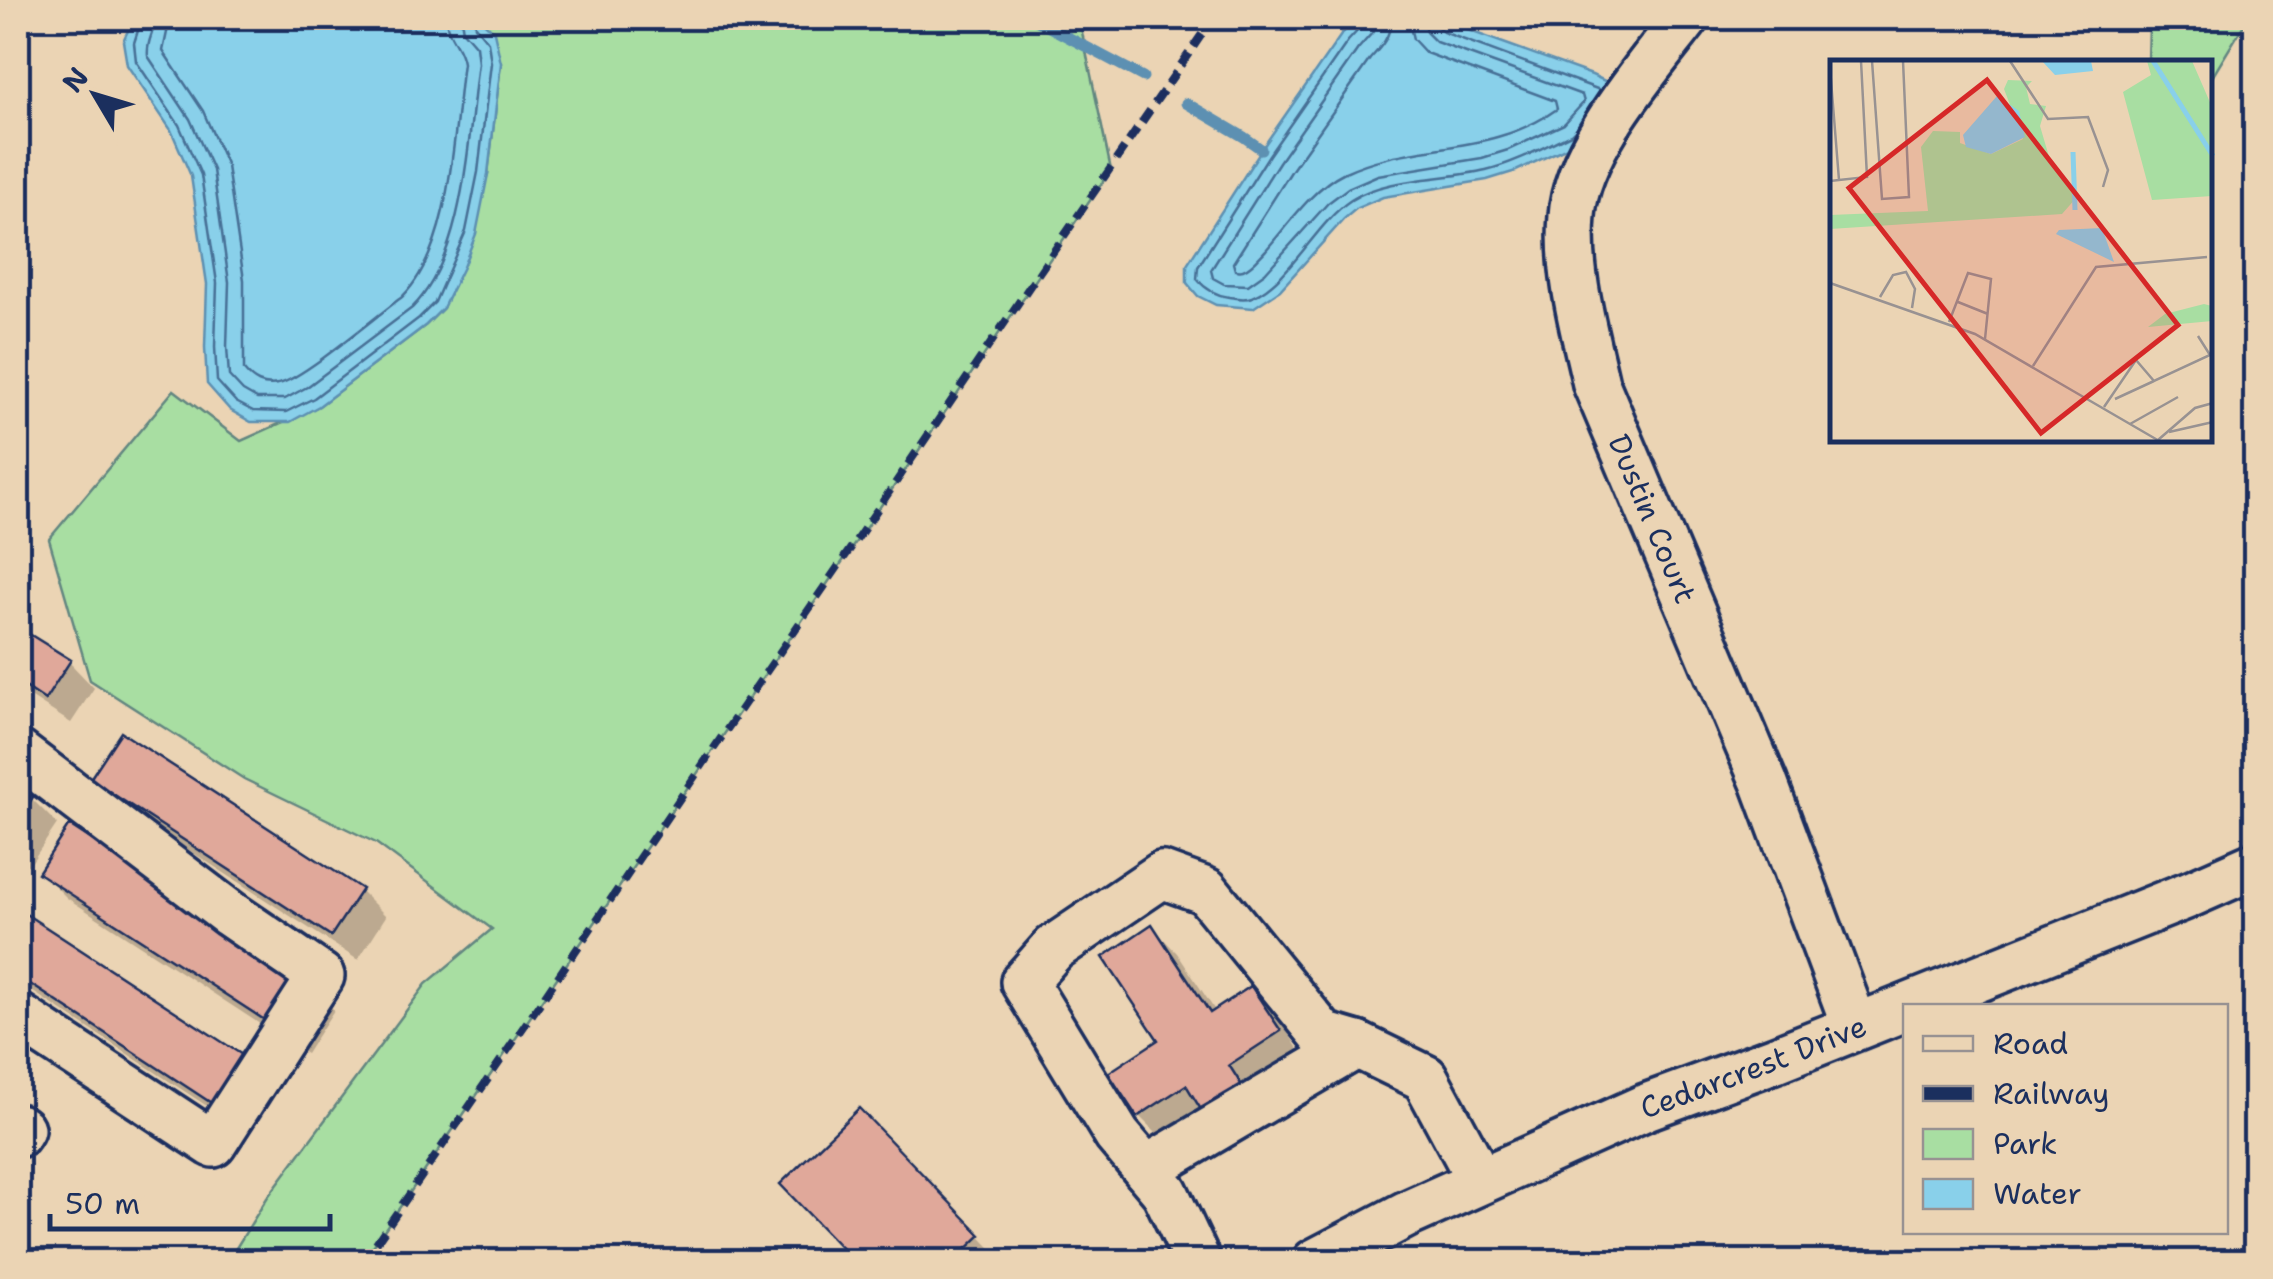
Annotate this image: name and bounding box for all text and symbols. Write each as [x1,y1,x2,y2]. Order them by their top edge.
north arrow [45,45,145,145]
text: N [53,59,97,100]
inset map [1830,60,2213,442]
street label: Dustin Court [1599,428,1707,609]
legend [1903,1004,2228,1234]
street label: Cedarcrest Drive [1634,1005,1872,1128]
text: Road [1993,1023,2068,1064]
text: Railway [1993,1073,2109,1114]
text: Park [1993,1123,2057,1164]
scale bar [50,1169,330,1231]
text: Water [1993,1173,2082,1214]
text: 50 m [65,1183,140,1224]

